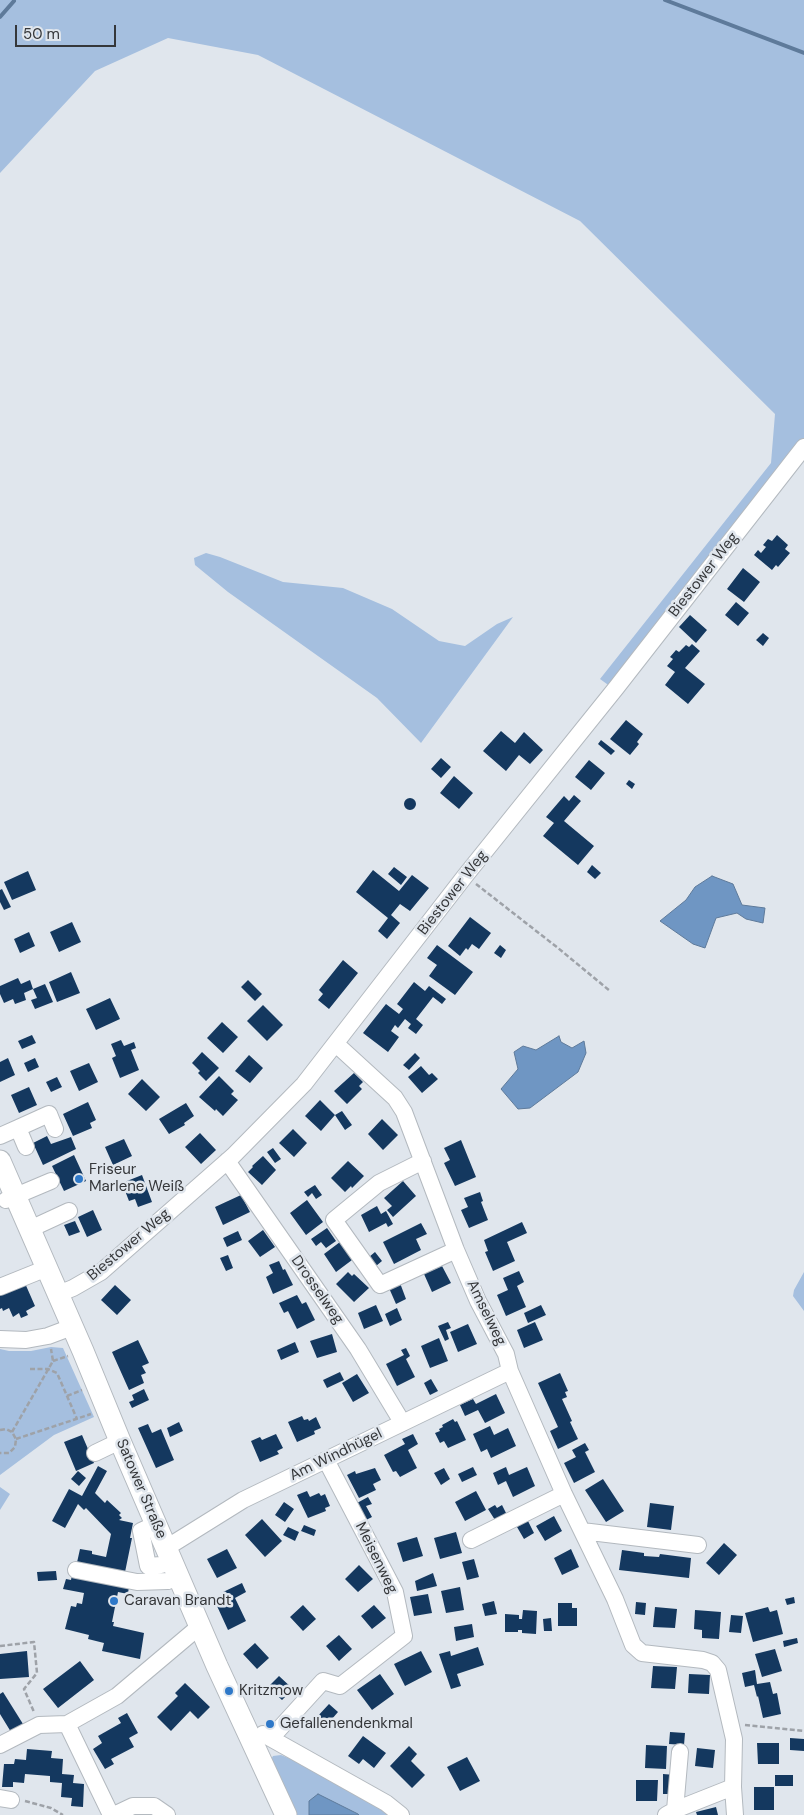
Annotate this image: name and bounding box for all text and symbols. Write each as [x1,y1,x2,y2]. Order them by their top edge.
scale bar [18,15,119,47]
text: 50 m [23,24,60,44]
street label: Biestower Weg [665,529,743,621]
street label: Biestower Weg [414,847,492,939]
place label: Friseur Marlene Weiß [89,1161,184,1196]
marker: Friseur Marlene Weiß [73,1173,85,1185]
street label: Biestower Weg [84,1205,174,1285]
street label: Drosselweg [287,1252,347,1328]
street label: Amselweg [462,1277,510,1349]
street label: Am Windhügel [287,1425,385,1485]
street label: Satower Straße [112,1436,170,1542]
street label: Meisenweg [351,1519,401,1597]
place label: Caravan Brandt [124,1592,231,1610]
marker: Caravan Brandt [108,1595,120,1607]
place label: Kritzmow [239,1682,303,1700]
marker: Kritzmow [223,1685,235,1697]
place label: Gefallenendenkmal [280,1715,413,1733]
marker: Gefallenendenkmal [264,1718,276,1730]

